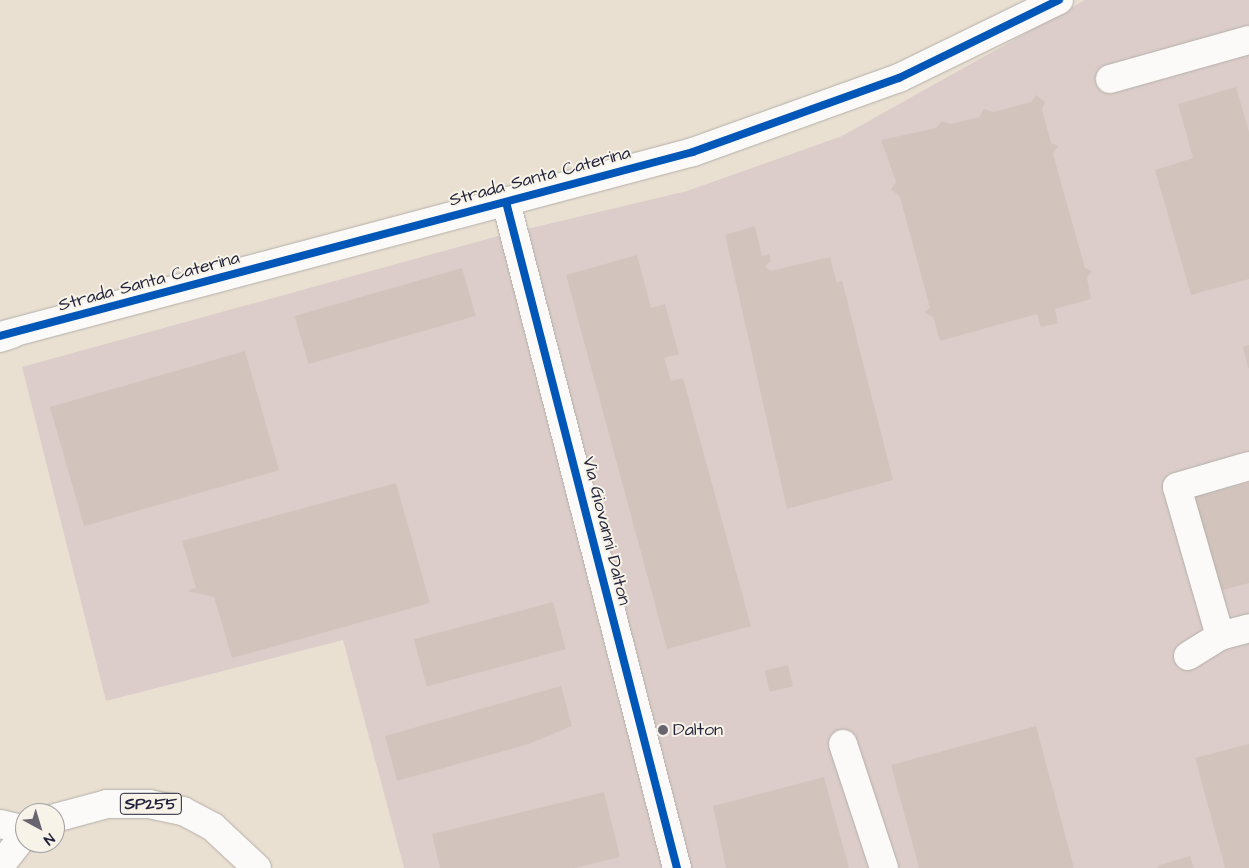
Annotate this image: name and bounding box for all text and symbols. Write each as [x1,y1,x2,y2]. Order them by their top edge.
street label: Strada Santa Caterina [447,142,633,212]
street label: Strada Santa Caterina [56,247,242,317]
street label: Via Giovanni Dalton [577,455,635,607]
place label: Dalton [673,719,723,741]
marker: Dalton [657,724,669,736]
road number: SP255 [120,791,182,818]
north arrow [15,803,65,853]
text: N [39,828,59,849]

